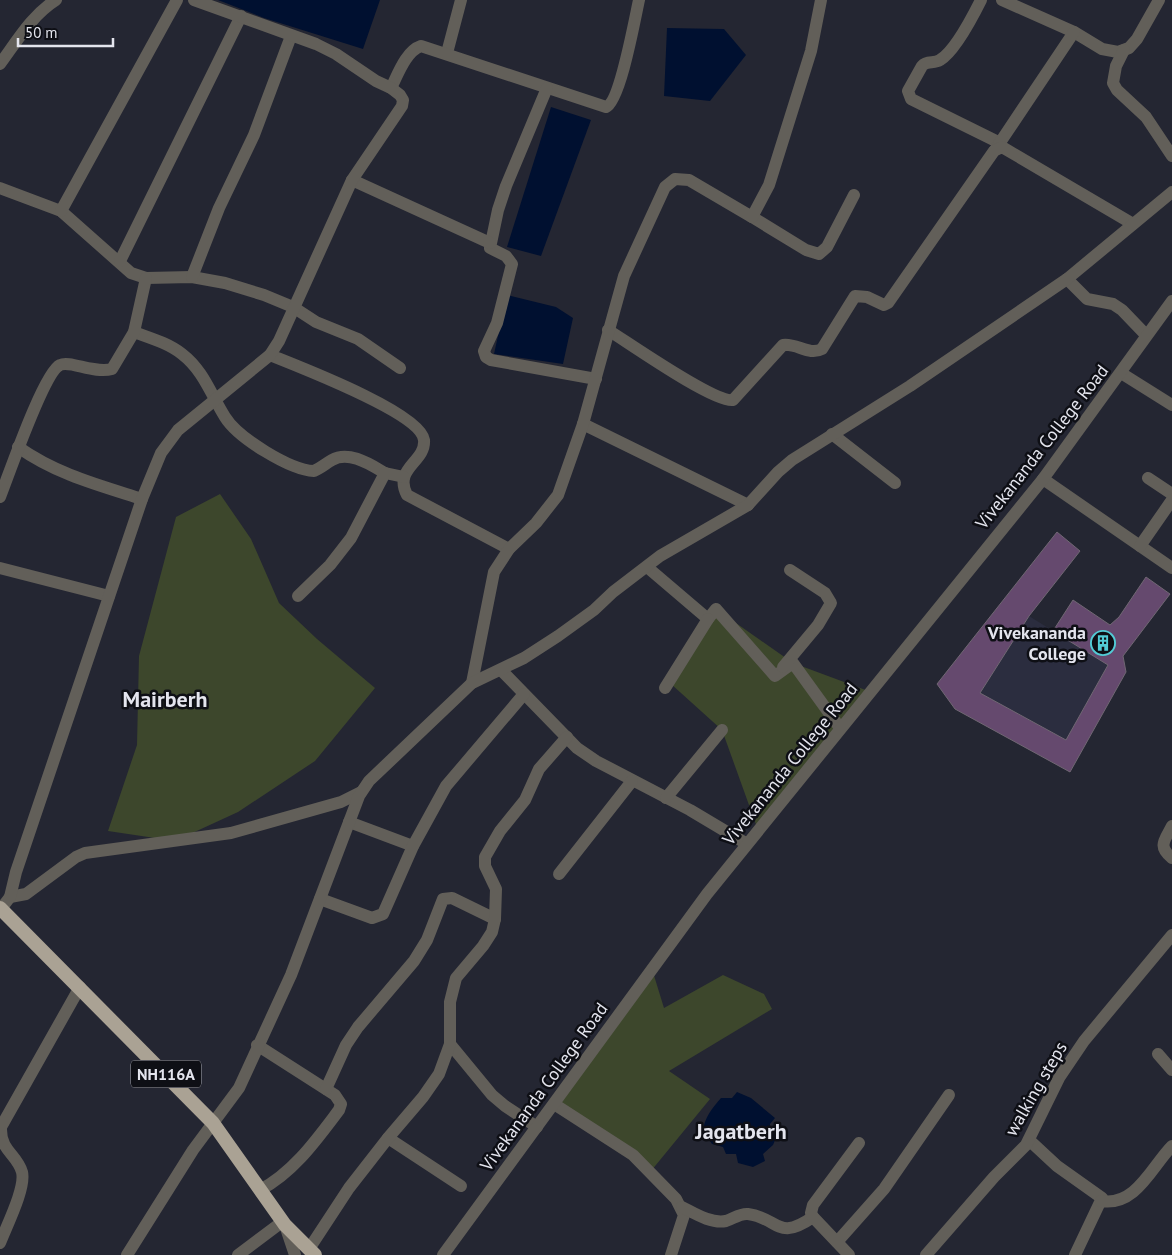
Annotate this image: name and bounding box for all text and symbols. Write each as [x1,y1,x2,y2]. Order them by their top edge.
scale bar [18,15,112,47]
text: 50 m [25,23,58,42]
street label: Vivekananda College Road [970,360,1113,534]
place label: Vivekananda College [987,621,1086,665]
building icon: Vivekananda College [1090,630,1116,656]
street label: Vivekananda College Road [716,678,862,850]
district label: Mairberh [123,685,207,713]
street label: Vivekananda College Road [474,998,612,1176]
street label: walking steps [999,1037,1072,1140]
road number: NH116A [131,1060,201,1088]
district label: Jagatberh [694,1117,787,1145]

